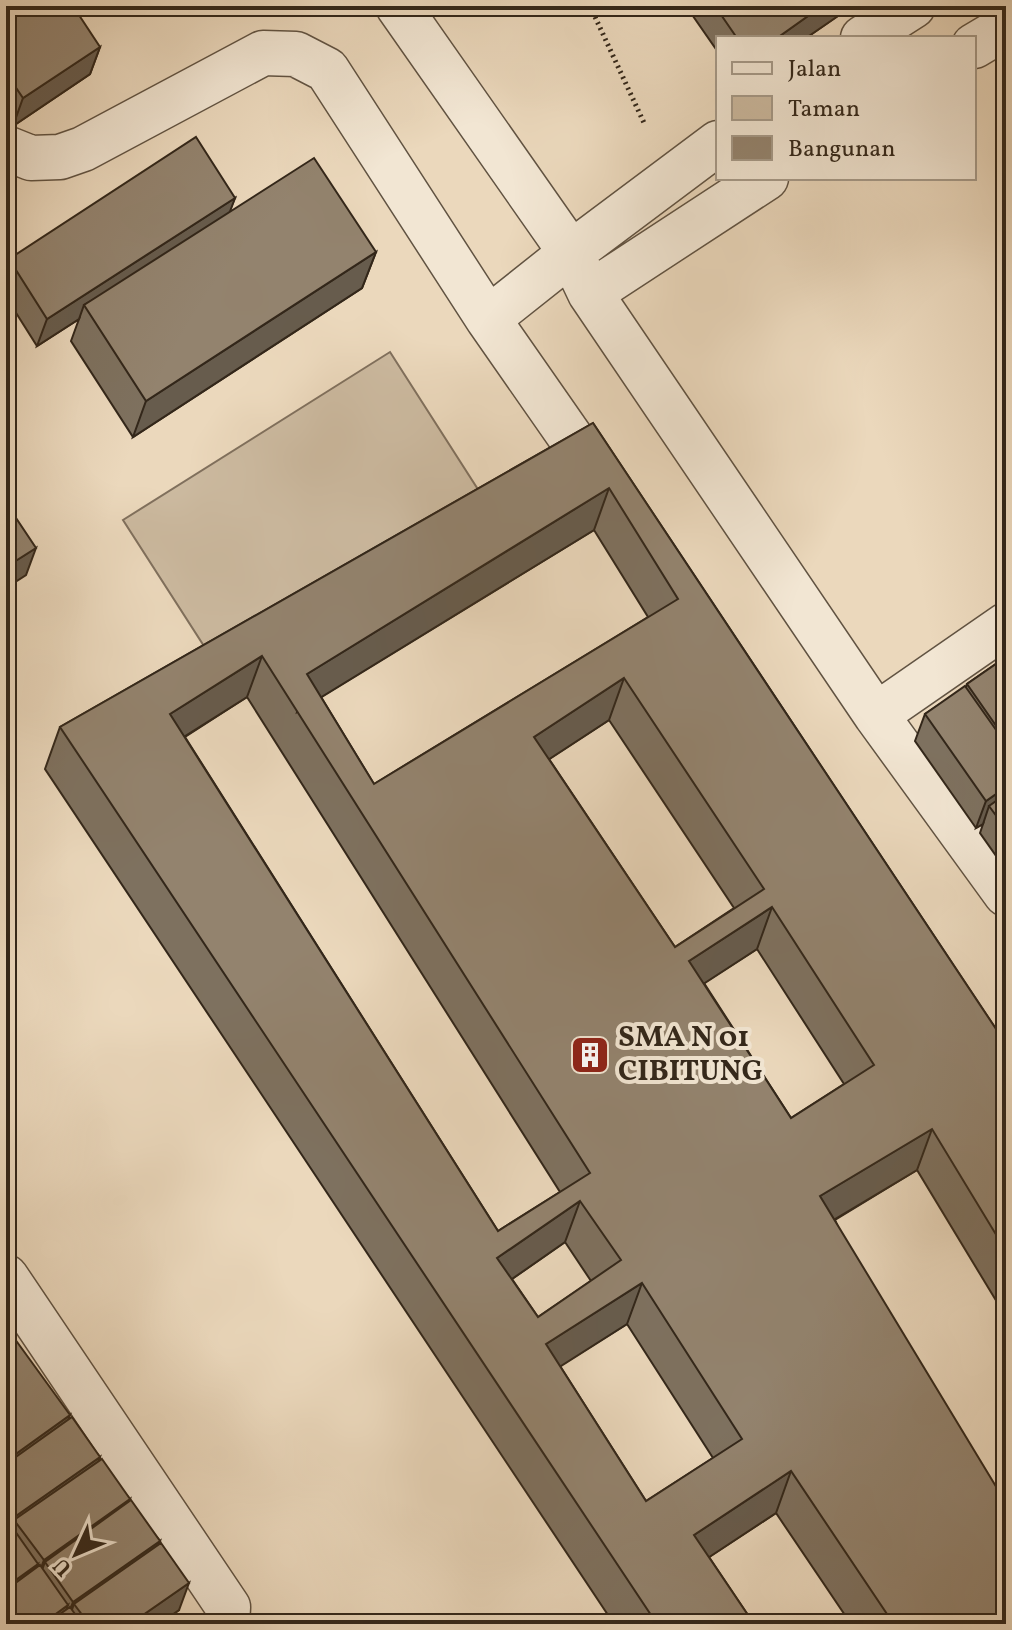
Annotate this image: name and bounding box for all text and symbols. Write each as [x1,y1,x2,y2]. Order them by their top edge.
legend [716,36,976,180]
text: Jalan [788,53,841,87]
text: Taman [788,93,860,127]
text: Bangunan [788,133,896,167]
place label: SMA N 01 CIBITUNG [618,1017,763,1093]
building icon: SMA N 01 CIBITUNG [569,1034,611,1076]
north arrow [36,1514,116,1594]
text: U [47,1550,80,1582]

